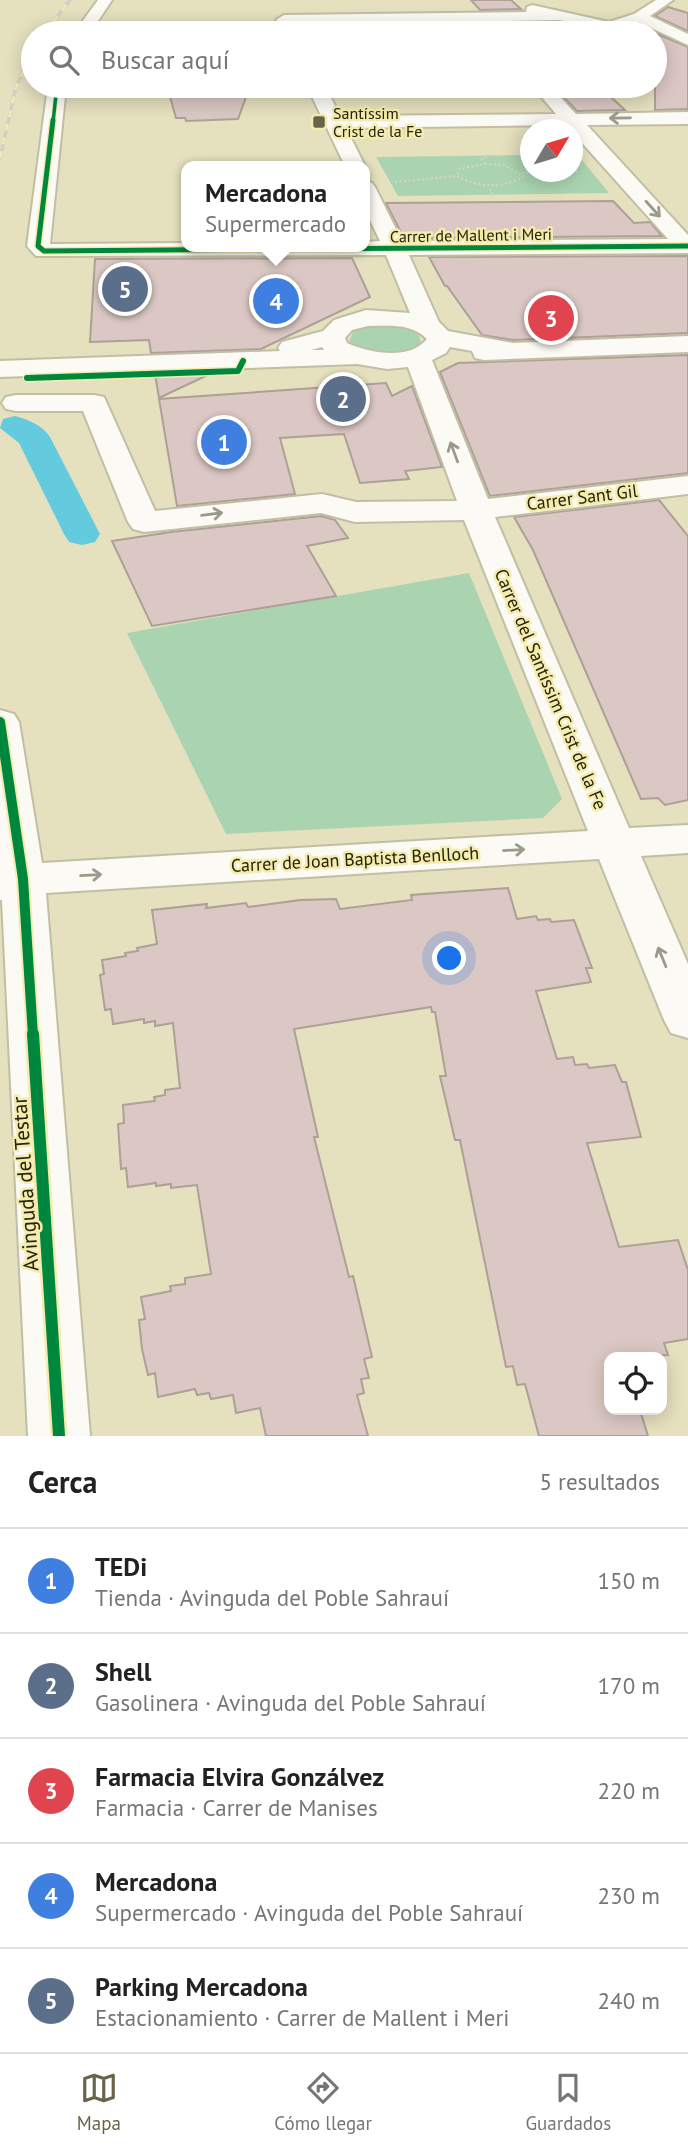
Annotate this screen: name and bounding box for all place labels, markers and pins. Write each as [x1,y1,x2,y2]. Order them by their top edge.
place label: Santíssim Crist de la Fe [333,103,422,141]
marker: Santíssim Crist de la Fe [311,114,327,130]
pin: 5 [102,263,148,315]
pin: 4 [253,275,299,327]
pin: 3 [528,292,574,344]
pin: 2 [320,373,366,425]
pin: 1 [201,416,247,468]

